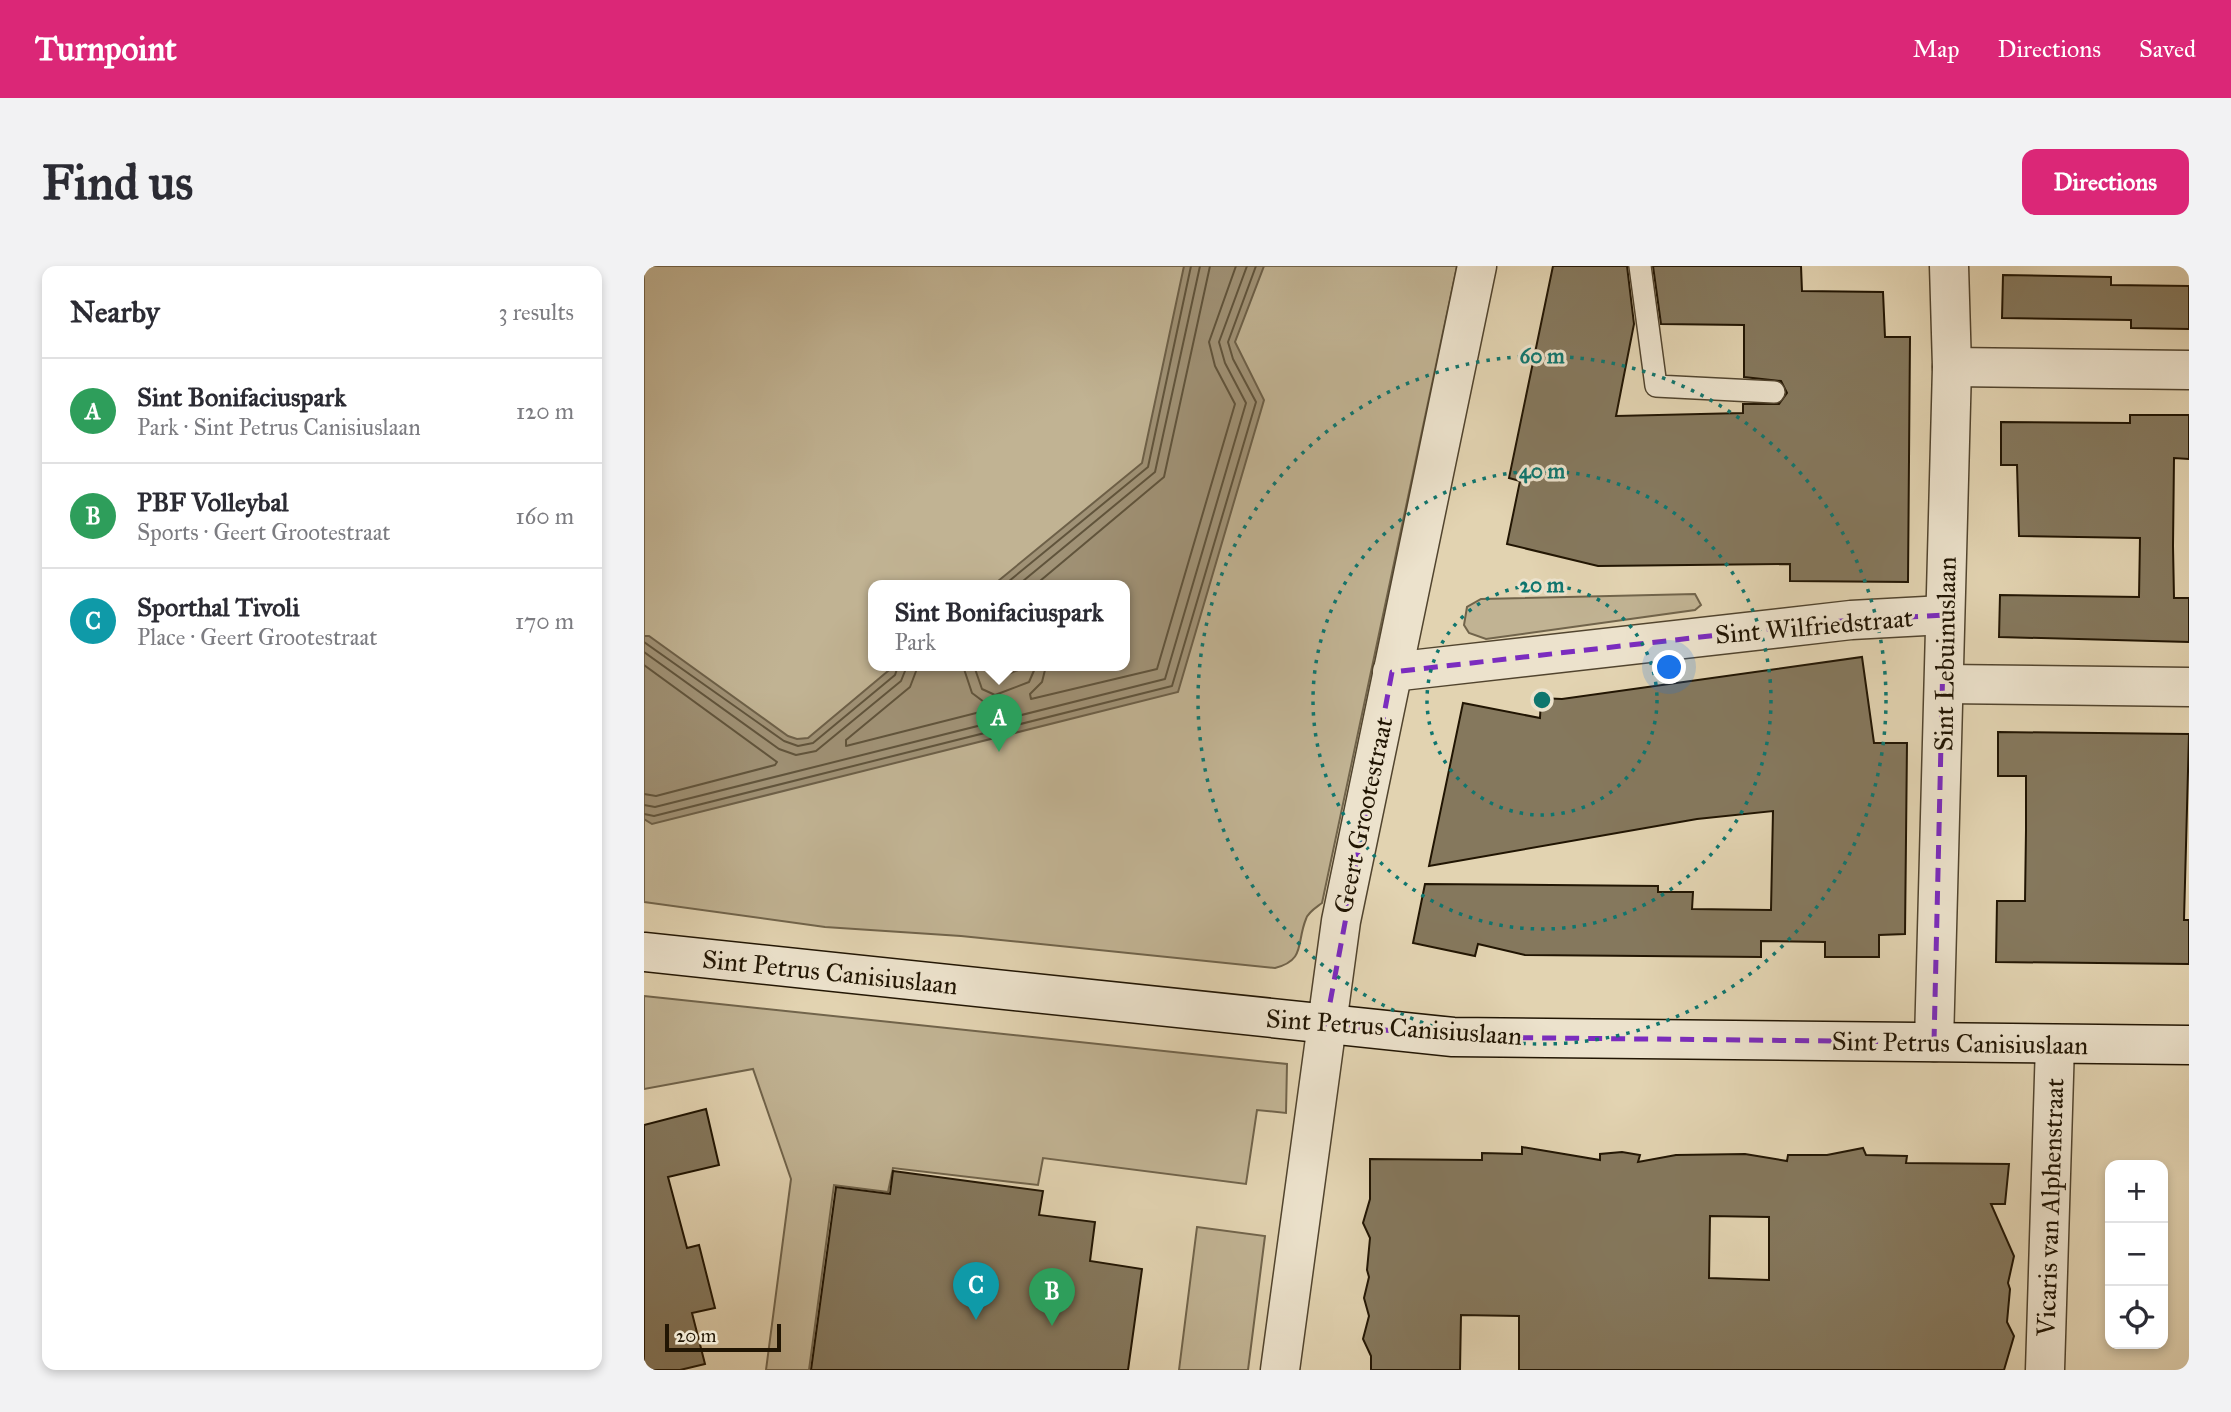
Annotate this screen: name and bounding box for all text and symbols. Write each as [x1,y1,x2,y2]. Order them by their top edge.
text: Turnpoint [35,29,177,69]
text: Map [1913,34,1960,64]
text: Directions [1998,34,2101,64]
text: Saved [2139,34,2196,64]
button: Directions [2022,149,2189,215]
text: Find us [42,153,193,212]
text: Nearby [70,294,160,330]
text: 3 results [498,298,574,326]
text: 60 m [1519,343,1565,369]
text: Sint Bonifaciuspark [137,381,346,413]
text: A [85,397,101,425]
text: 120 m [516,397,574,425]
text: Park · Sint Petrus Canisiuslaan [137,413,421,441]
text: 40 m [1519,458,1565,484]
text: PBF Volleybal [137,486,288,518]
text: B [85,502,101,530]
text: 160 m [516,502,574,530]
text: Sports · Geert Grootestraat [137,518,391,546]
street label: Sint Lebuinuslaan [1927,556,1963,752]
text: 20 m [1520,572,1565,598]
popup [868,580,1130,671]
text: Sporthal Tivoli [137,591,300,623]
text: Sint Bonifaciuspark [894,596,1104,628]
street label: Sint Wilfriedstraat [1714,601,1914,651]
text: C [85,607,101,635]
text: 170 m [515,607,574,635]
text: Place · Geert Grootestraat [137,623,377,651]
text: Park [894,628,936,656]
your location [1652,650,1686,684]
centre of rings [1530,688,1554,712]
pin: A [976,694,1022,752]
street label: Geert Grootestraat [1327,714,1399,916]
street label: Sint Petrus Canisiuslaan [701,943,959,1001]
street label: Sint Petrus Canisiuslaan [1265,1002,1523,1052]
street label: Sint Petrus Canisiuslaan [1831,1025,2089,1061]
street label: Vicaris van Alphenstraat [2029,1077,2070,1338]
map controls [2105,1160,2168,1349]
button: + [2105,1160,2168,1223]
button: − [2105,1223,2168,1286]
pin: C [953,1262,999,1320]
pin: B [1029,1268,1075,1326]
button: locate [2105,1286,2168,1349]
scale bar [665,1321,780,1353]
text: 20 m [676,1324,717,1347]

